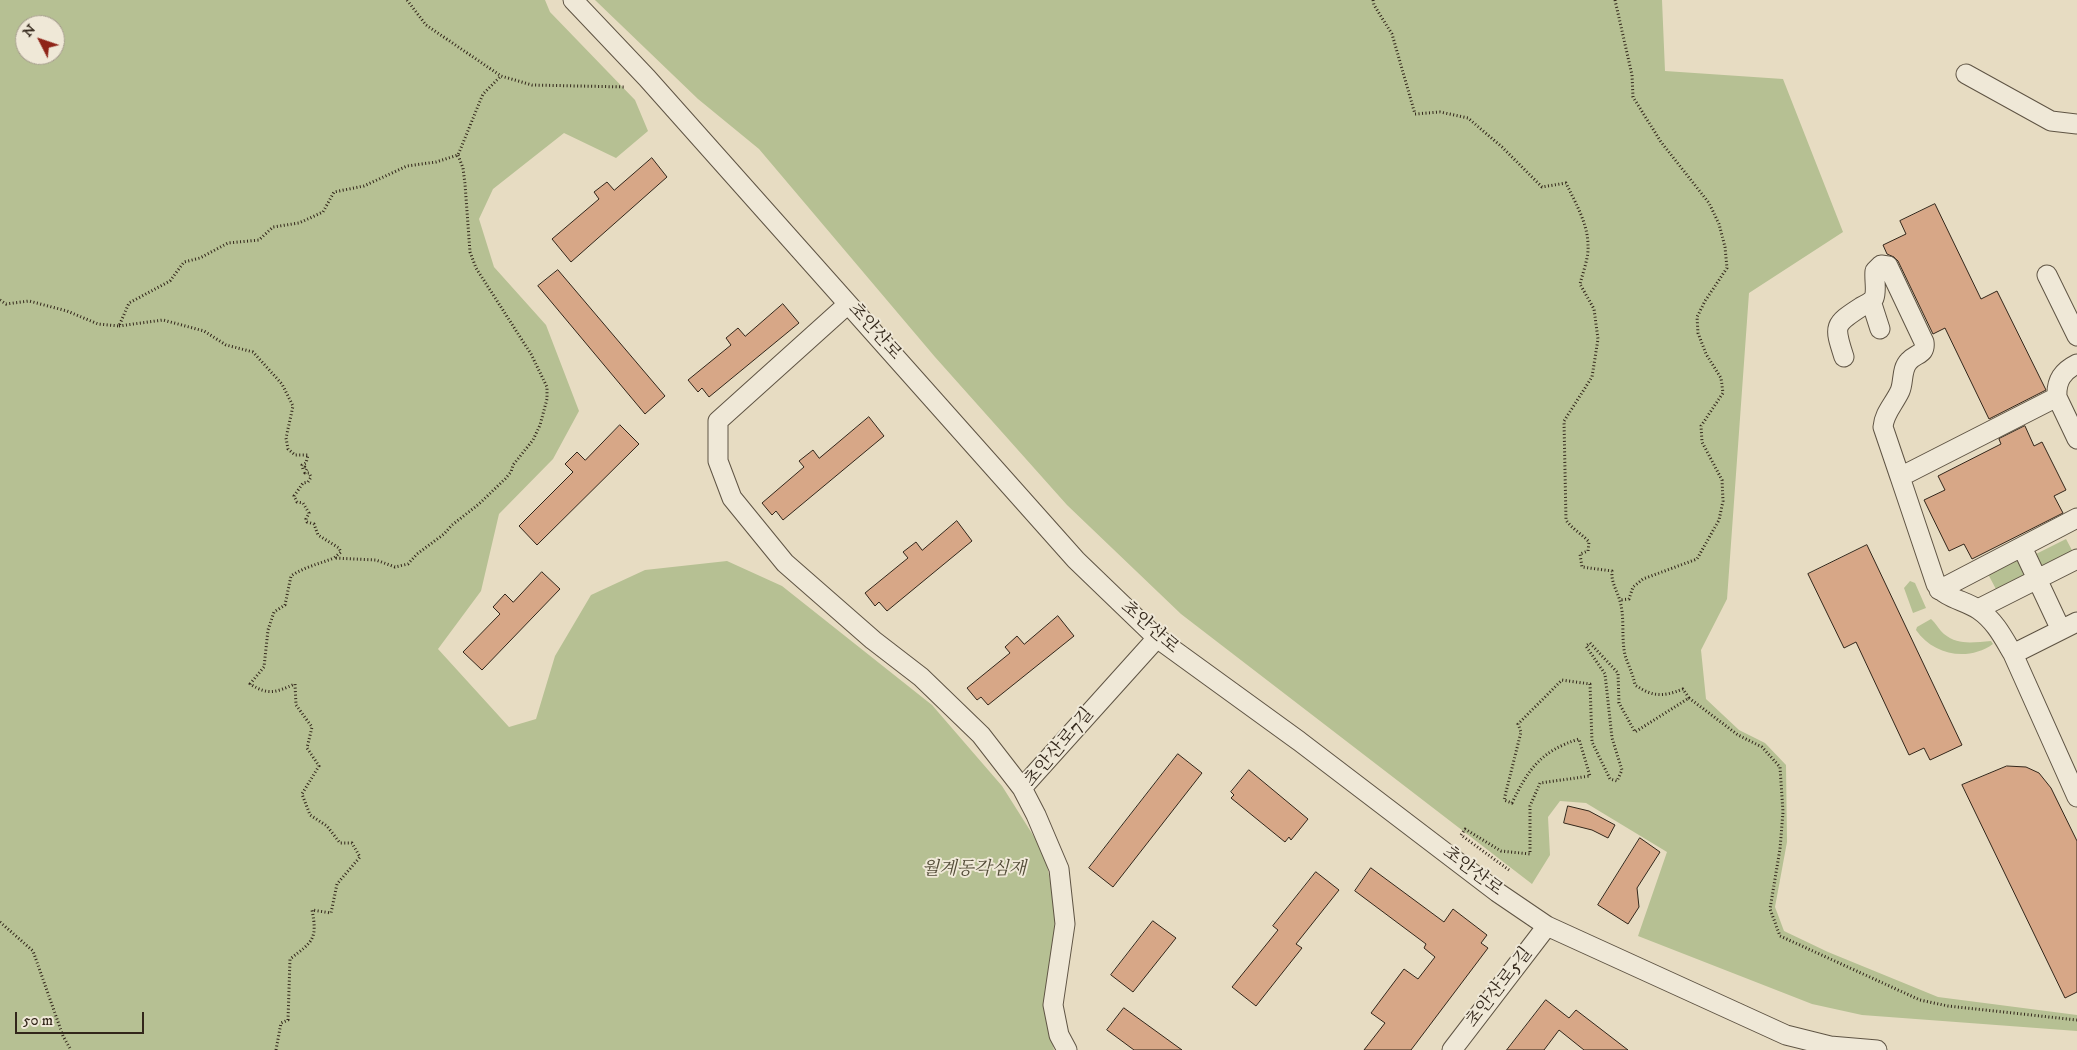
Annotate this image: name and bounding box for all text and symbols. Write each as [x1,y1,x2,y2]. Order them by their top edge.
north arrow [15,15,65,65]
text: N [19,21,40,41]
street label: 초안산로 [843,299,905,365]
street label: 초안산로 [1116,597,1182,659]
street label: 초안산로7길 [1021,704,1099,792]
street label: 초안산로 [1438,842,1506,902]
park label: 월계동각심재 [922,859,1026,881]
street label: 초안산로5길 [1462,944,1538,1032]
scale bar [18,1002,146,1034]
text: 50 m [23,1011,53,1030]

